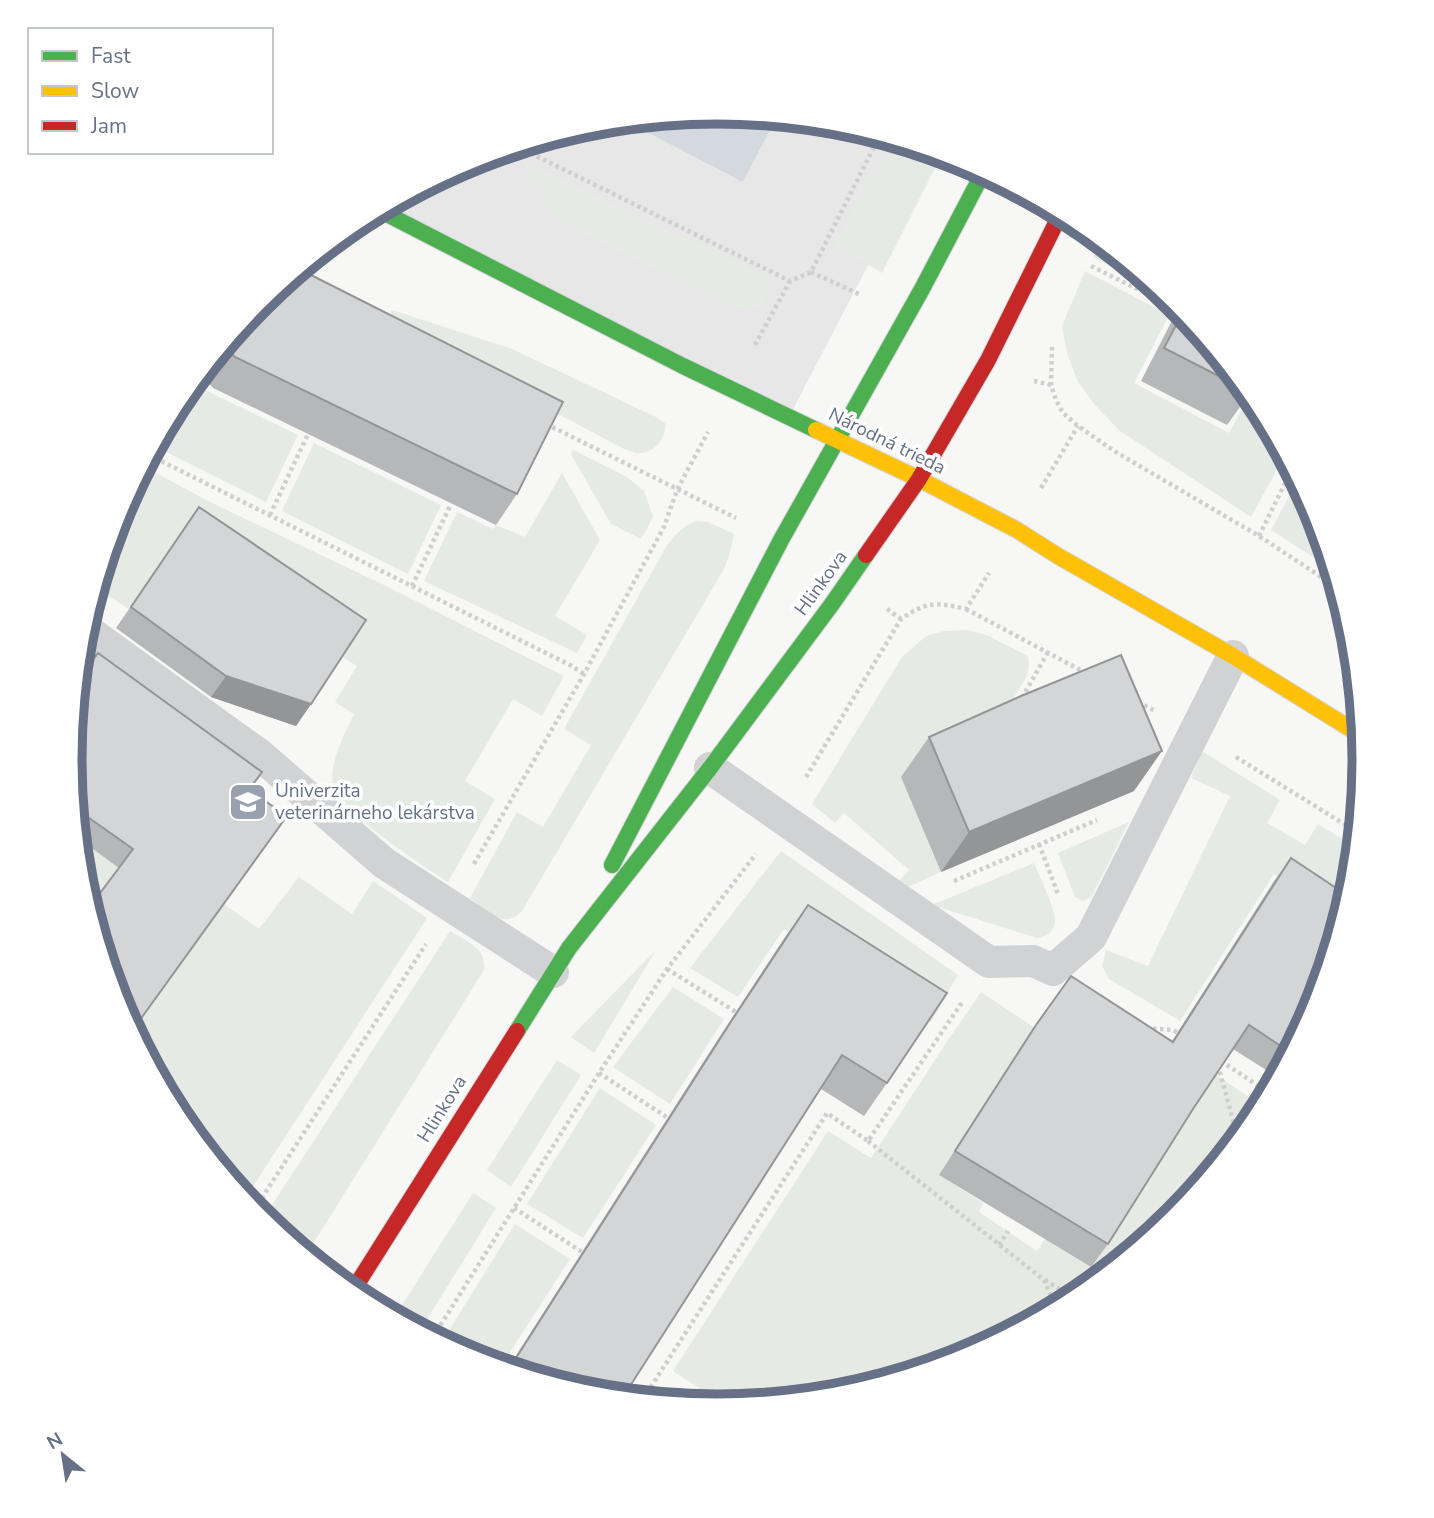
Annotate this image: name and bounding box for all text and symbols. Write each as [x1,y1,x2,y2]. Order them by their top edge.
legend [28,28,273,154]
text: Fast [91,42,131,70]
text: Slow [91,77,140,105]
text: Jam [90,112,127,140]
street label: Národná trieda [824,401,950,481]
street label: Hlinkova [789,545,853,621]
place label: Univerzita veterinárneho lekárstva [275,778,475,826]
school or university icon: Univerzita veterinárneho lekárstva [227,781,269,823]
street label: Hlinkova [411,1070,473,1148]
north arrow [28,1420,98,1490]
text: N [42,1426,68,1456]

